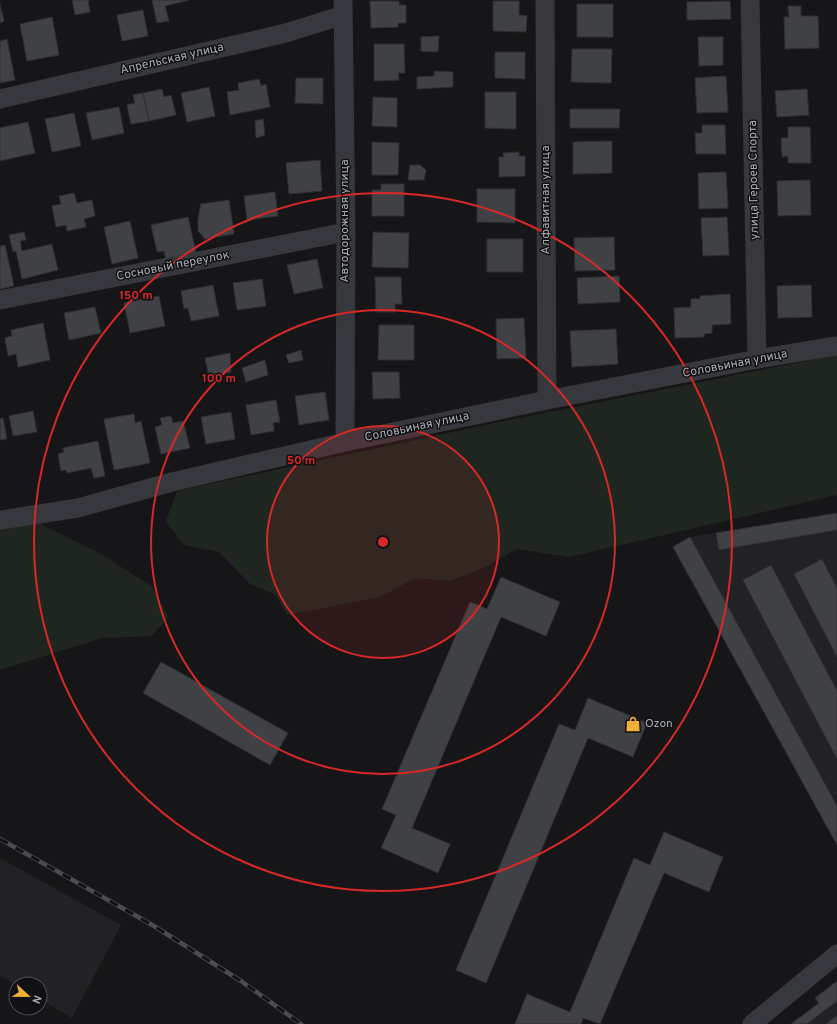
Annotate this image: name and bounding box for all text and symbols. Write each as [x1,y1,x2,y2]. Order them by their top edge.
street label: Апрельская улица [119,39,225,79]
street label: улица Героев Спорта [745,120,763,240]
street label: Алфавитная улица [538,146,554,254]
street label: Автодорожная улица [337,159,353,283]
street label: Сосновый переулок [115,247,231,285]
text: 150 m [119,288,153,304]
street label: Соловьиная улица [681,346,789,382]
text: 100 m [202,371,236,387]
street label: Соловьиная улица [363,408,471,446]
text: 50 m [287,453,315,469]
centre of rings [376,535,390,549]
shop icon: Ozon [624,715,642,733]
place label: Ozon [645,716,673,732]
north arrow [8,976,48,1016]
text: N [28,993,44,1006]

